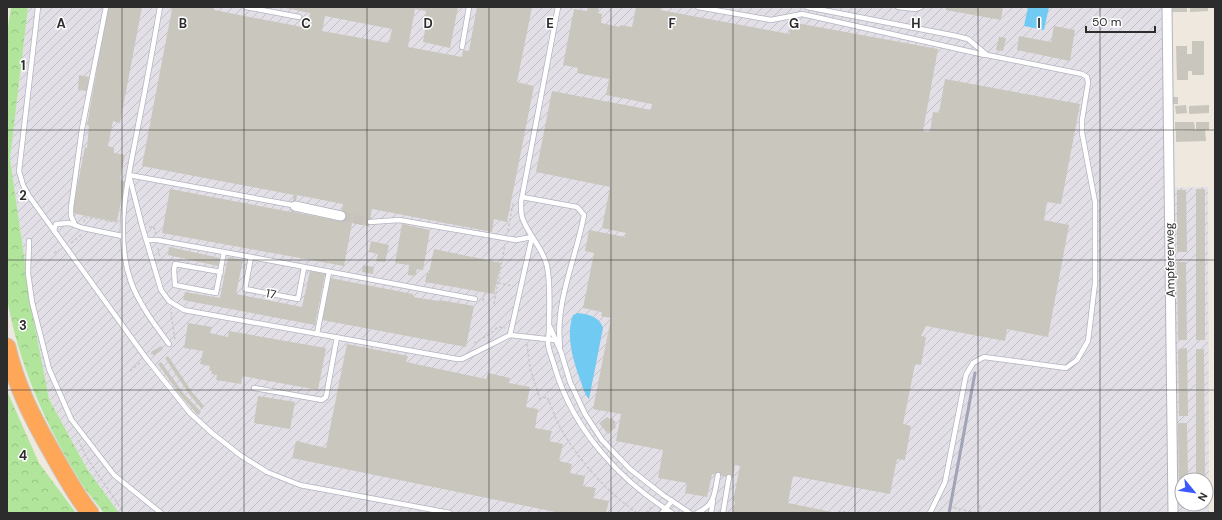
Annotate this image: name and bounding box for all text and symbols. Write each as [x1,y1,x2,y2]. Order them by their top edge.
scale bar [1086,8,1155,34]
text: 50 m [1092,14,1121,30]
text: A [56,15,66,32]
text: B [179,15,187,32]
text: C [301,15,311,32]
text: D [423,15,433,32]
text: E [546,15,554,32]
text: F [668,15,676,32]
text: G [789,15,799,32]
text: H [911,15,921,32]
text: I [1037,15,1041,32]
text: 1 [21,57,25,74]
text: 2 [19,187,27,204]
street label: Ampfererweg [1161,222,1179,297]
street label: 17 [264,285,278,303]
text: 3 [19,317,27,334]
text: 4 [19,447,27,464]
north arrow [1174,472,1214,512]
text: N [1195,490,1211,504]

